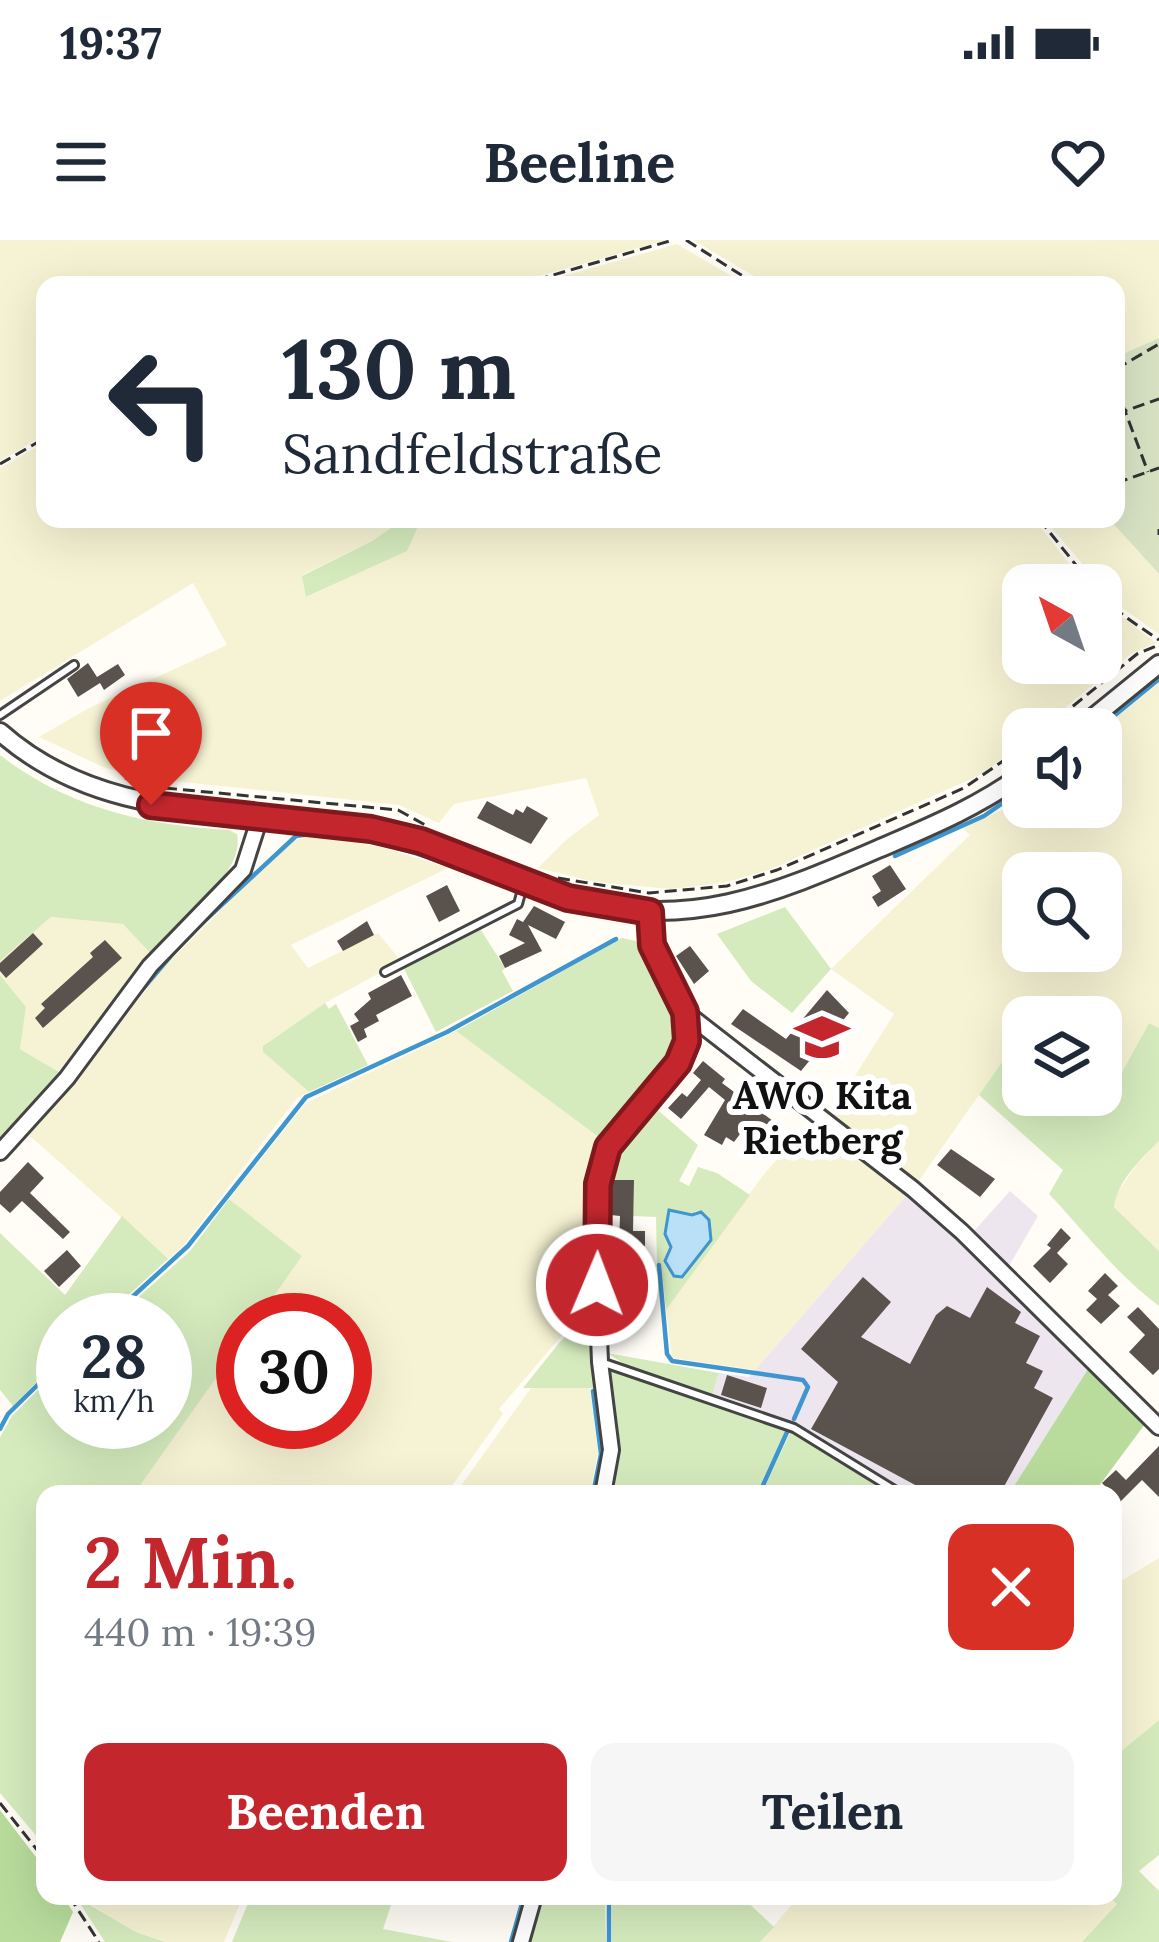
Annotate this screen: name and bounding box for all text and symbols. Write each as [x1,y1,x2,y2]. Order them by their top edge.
text: 19:37 [60,14,162,71]
text: Beeline [484,128,675,197]
icon: menu [48,129,114,195]
icon: heart [1045,129,1111,195]
text: 130 m [282,314,516,422]
icon: left [84,324,240,480]
text: Sandfeldstraße [282,419,663,488]
north arrow [1002,564,1122,684]
map controls [1002,564,1122,1116]
pin [100,682,202,805]
icon: arrive [118,700,184,766]
button: sound [1002,708,1122,828]
button: search [1002,852,1122,972]
button: layers [1002,996,1122,1116]
school or university icon: AWO Kita Rietberg [793,1008,851,1066]
place label: AWO Kita Rietberg [732,1070,912,1165]
position arrow [534,1222,660,1348]
speed limit sign: 30 [216,1293,372,1449]
text: 28 [81,1318,147,1394]
text: km/h [73,1382,155,1420]
text: 2 Min. [84,1516,297,1608]
button: close [948,1524,1074,1650]
text: 440 m · 19:39 [84,1607,317,1657]
button: Beenden [84,1743,567,1881]
button: Teilen [591,1743,1074,1881]

